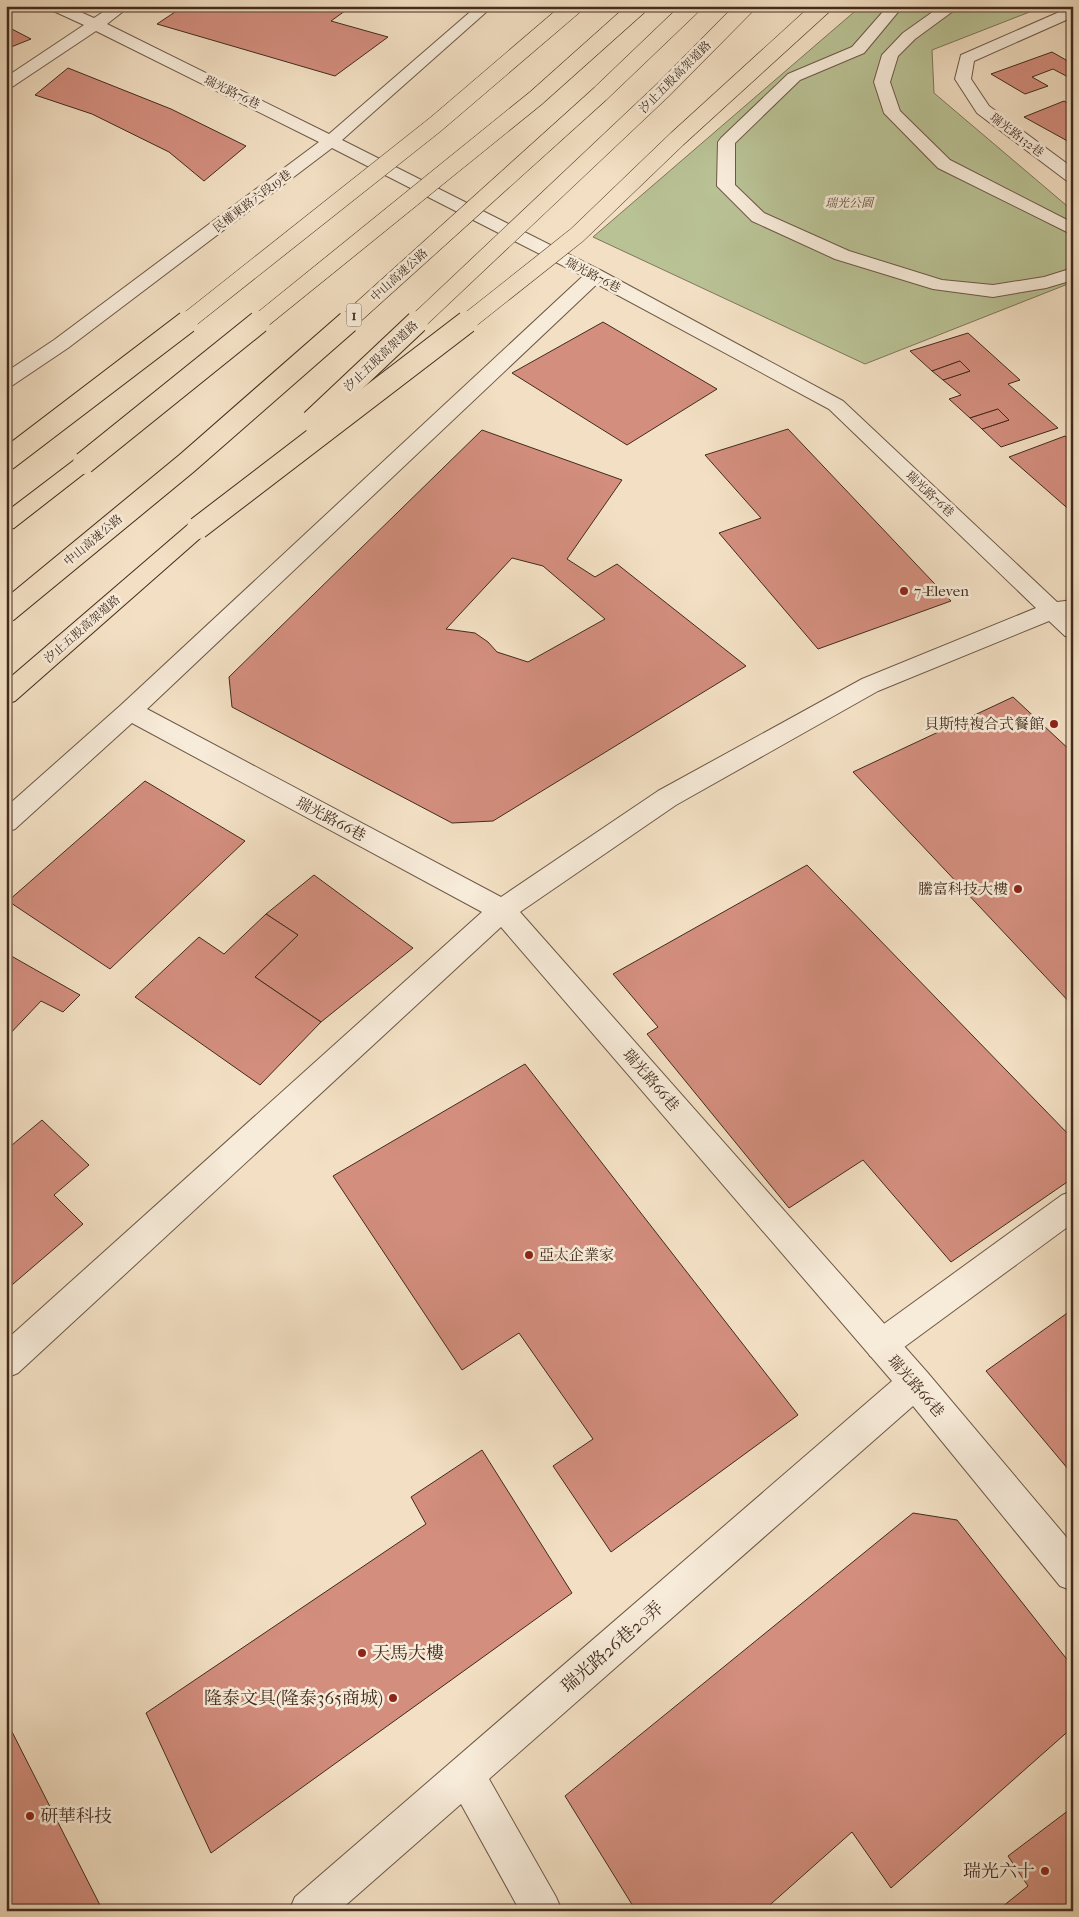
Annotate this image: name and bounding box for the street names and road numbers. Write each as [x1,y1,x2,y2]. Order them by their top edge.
street label: 汐止五股高架道路 [636,38,714,116]
street label: 瑞光路76巷 [202,72,262,112]
street label: 瑞光路132巷 [987,110,1047,160]
street label: 民權東路六段19巷 [210,167,294,235]
street label: 中山高速公路 [368,246,430,304]
street label: 瑞光路76巷 [563,255,623,295]
road number: 1 [346,304,362,326]
street label: 汐止五股高架道路 [341,318,421,394]
street label: 瑞光路76巷 [903,468,957,520]
street label: 中山高速公路 [61,511,125,569]
street label: 汐止五股高架道路 [41,592,123,666]
street label: 瑞光路66巷 [293,793,369,845]
street label: 瑞光路66巷 [619,1045,683,1115]
street label: 瑞光路66巷 [884,1351,948,1421]
street label: 瑞光路26巷20弄 [557,1597,668,1697]

